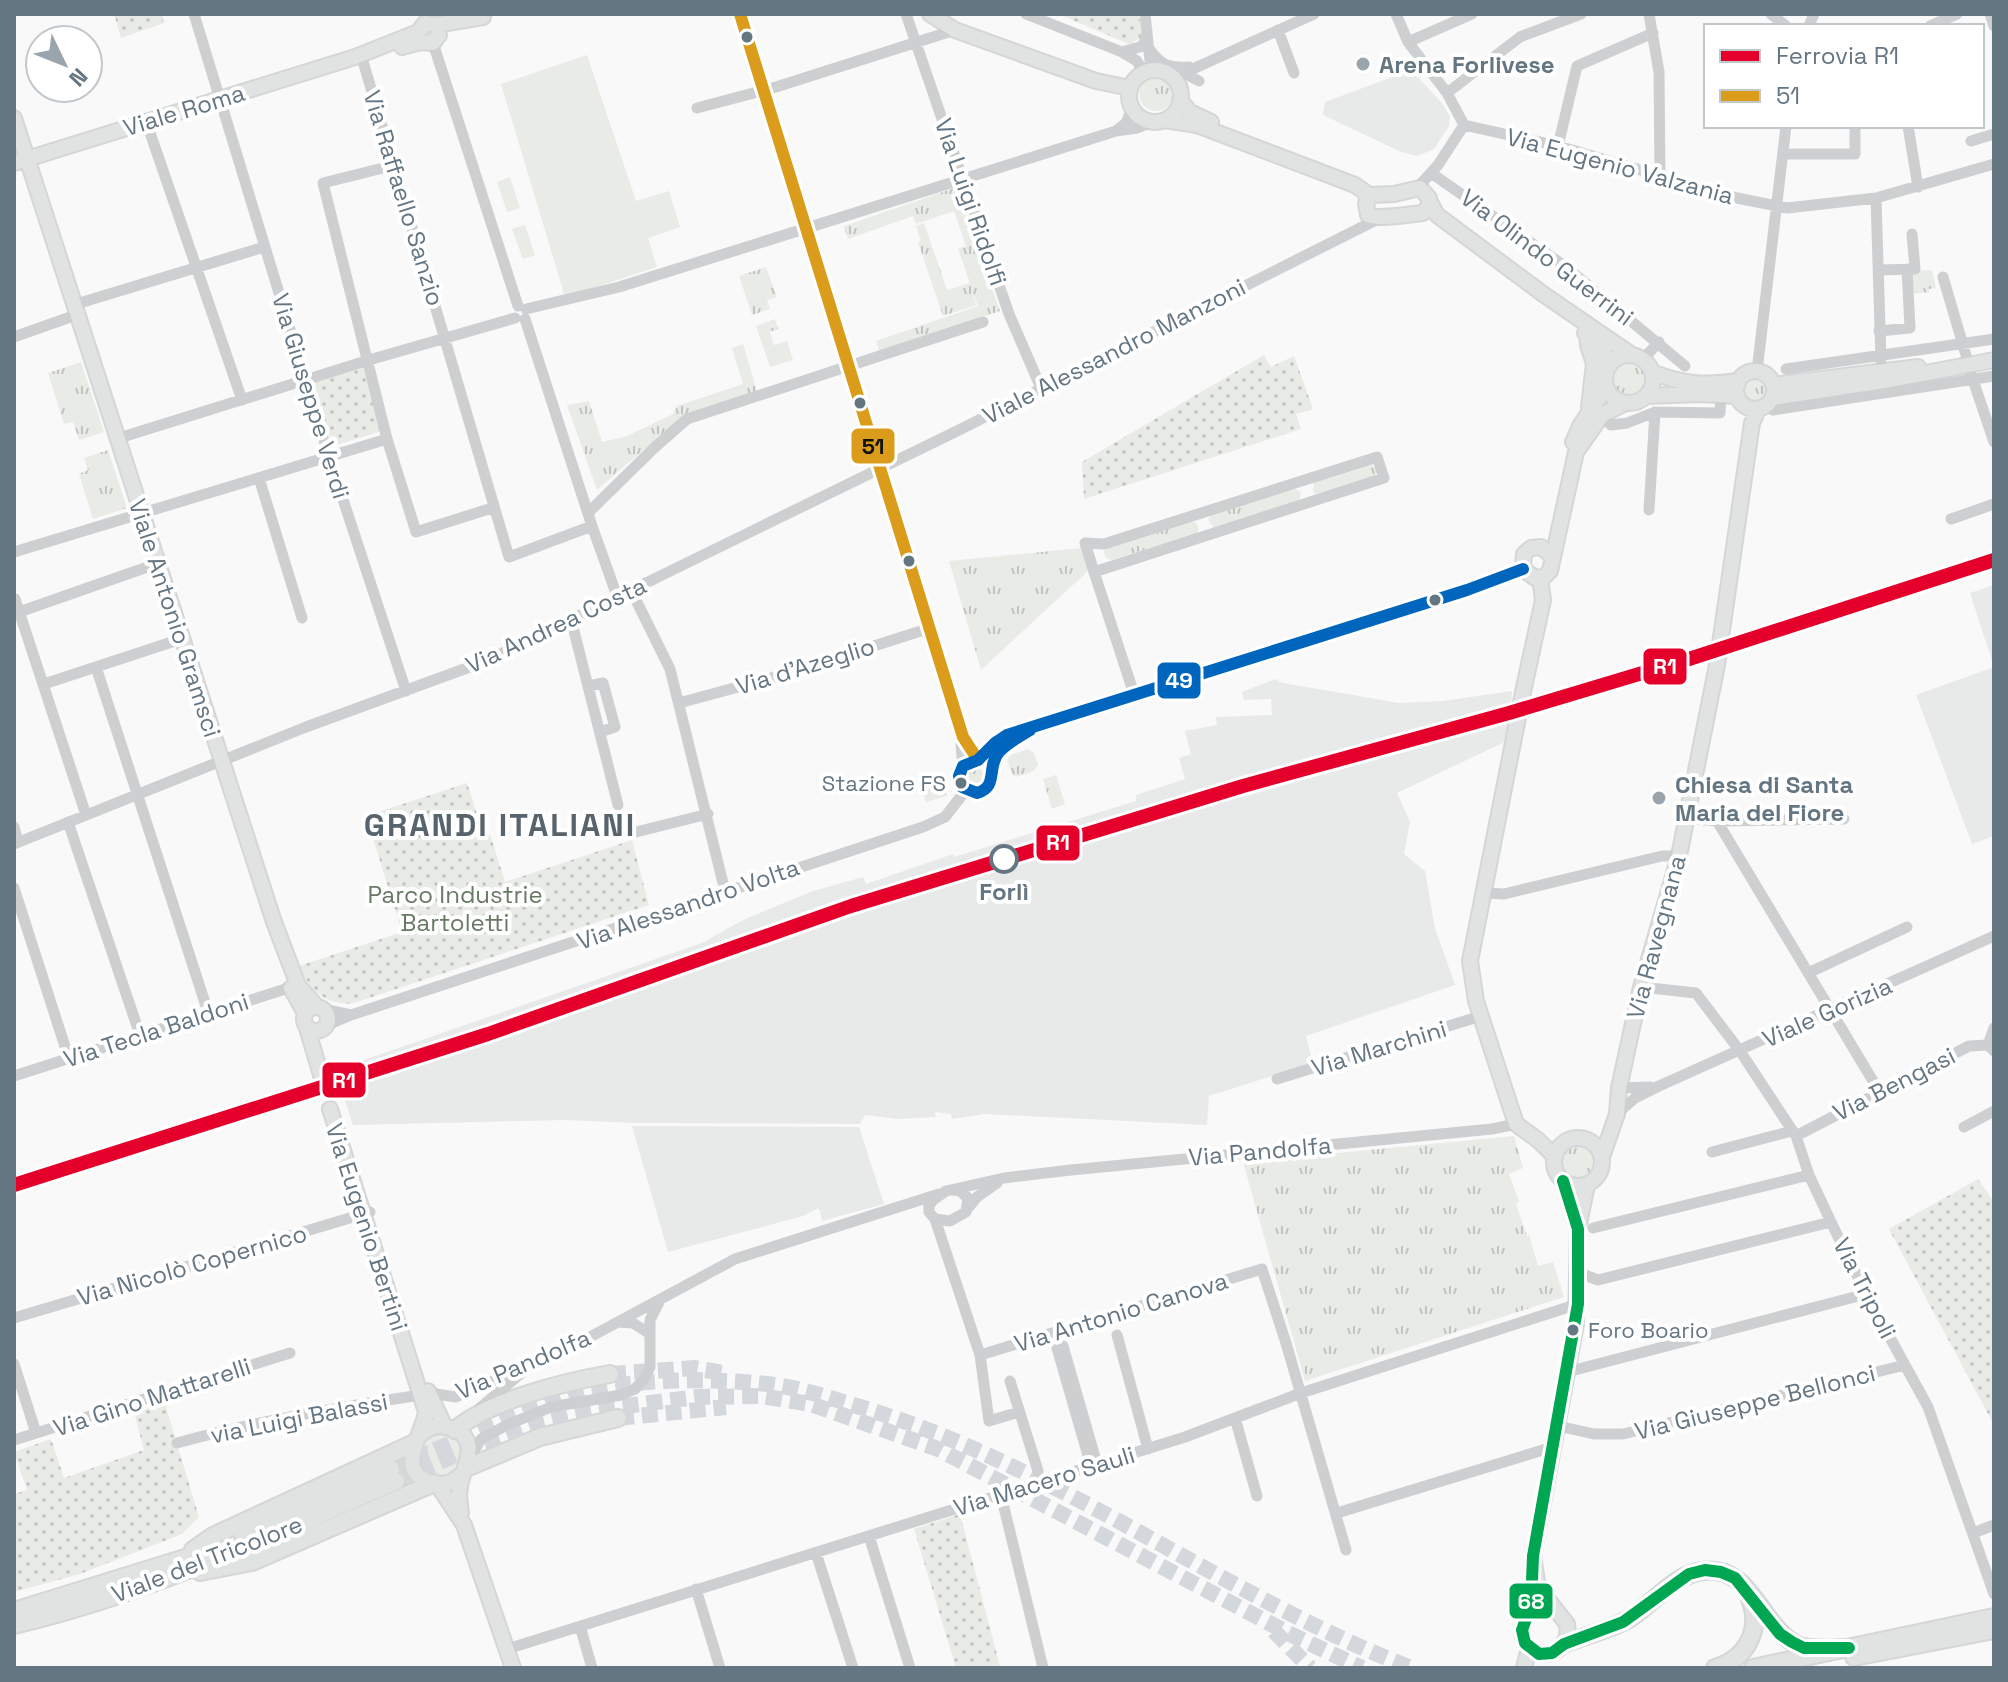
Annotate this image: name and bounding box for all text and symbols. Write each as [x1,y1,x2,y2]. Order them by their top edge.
north arrow [24,24,104,104]
legend [1704,24,1984,128]
unlabelled marker [739,29,755,45]
text: Ferrovia R1 [1776,40,1899,71]
place label: Arena Forlivese [1379,49,1555,80]
marker: Arena Forlivese [1354,55,1372,73]
text: N [63,63,94,93]
street label: Viale Roma [120,77,249,143]
text: 51 [1776,80,1800,111]
street label: Via Raffaello Sanzio [356,86,452,310]
street label: Via Luigi Ridolfi [928,114,1014,290]
street label: Via Eugenio Valzania [1503,121,1737,211]
street label: Via Olindo Guerrini [1454,182,1640,332]
street label: Viale Alessandro Manzoni [977,271,1251,431]
street label: Via Giuseppe Verdi [265,290,357,502]
unlabelled marker [852,395,868,411]
line badge: 51 [850,427,896,465]
text: 51 [862,432,884,460]
street label: Viale Antonio Gramsci [122,495,228,741]
unlabelled marker [901,553,917,569]
street label: Via Andrea Costa [461,569,651,680]
unlabelled marker [1427,592,1443,608]
street label: Via d'Azeglio [732,630,878,702]
line badge: R1 [1642,647,1688,686]
text: R1 [1653,652,1677,680]
line badge: 49 [1156,661,1202,700]
text: 49 [1165,666,1193,694]
place label: Stazione FS [822,769,946,797]
place label: Chiesa di Santa Maria del Fiore [1675,769,1854,828]
marker: Stazione FS [953,775,969,791]
marker: Chiesa di Santa Maria del Fiore [1650,789,1668,807]
district label: GRANDI ITALIANI [364,805,636,845]
line badge: R1 [1035,824,1081,862]
text: R1 [1046,828,1070,856]
marker: Forlì [990,845,1018,873]
street label: Via Alessandro Volta [573,851,804,957]
street label: Via Ravegnana [1619,852,1693,1022]
place label: Forlì [979,876,1029,907]
park label: Parco Industrie Bartoletti [367,879,543,938]
street label: Viale Gorizia [1757,970,1897,1054]
street label: Via Tecla Baldoni [60,985,252,1075]
street label: Via Marchini [1308,1013,1450,1083]
street label: Via Bengasi [1828,1040,1960,1128]
line badge: R1 [321,1061,367,1099]
text: R1 [332,1066,356,1094]
street label: Via Eugenio Bertini [319,1119,415,1335]
street label: Via Pandolfa [1187,1129,1333,1173]
street label: Via Nicolò Copernico [74,1217,310,1313]
street label: Via Tripoli [1826,1232,1904,1344]
street label: Via Antonio Canova [1011,1265,1232,1359]
place label: Foro Boario [1588,1316,1709,1344]
street label: Via Pandolfa [451,1322,595,1406]
marker: Foro Boario [1565,1322,1581,1338]
street label: Via Gino Mattarelli [49,1350,255,1444]
street label: Via Giuseppe Bellonci [1631,1357,1879,1447]
street label: via Luigi Balassi [208,1386,390,1450]
street label: Via Macero Sauli [950,1439,1138,1523]
street label: Viale del Tricolore [107,1508,307,1610]
line badge: 68 [1508,1582,1554,1620]
text: 68 [1518,1587,1544,1615]

